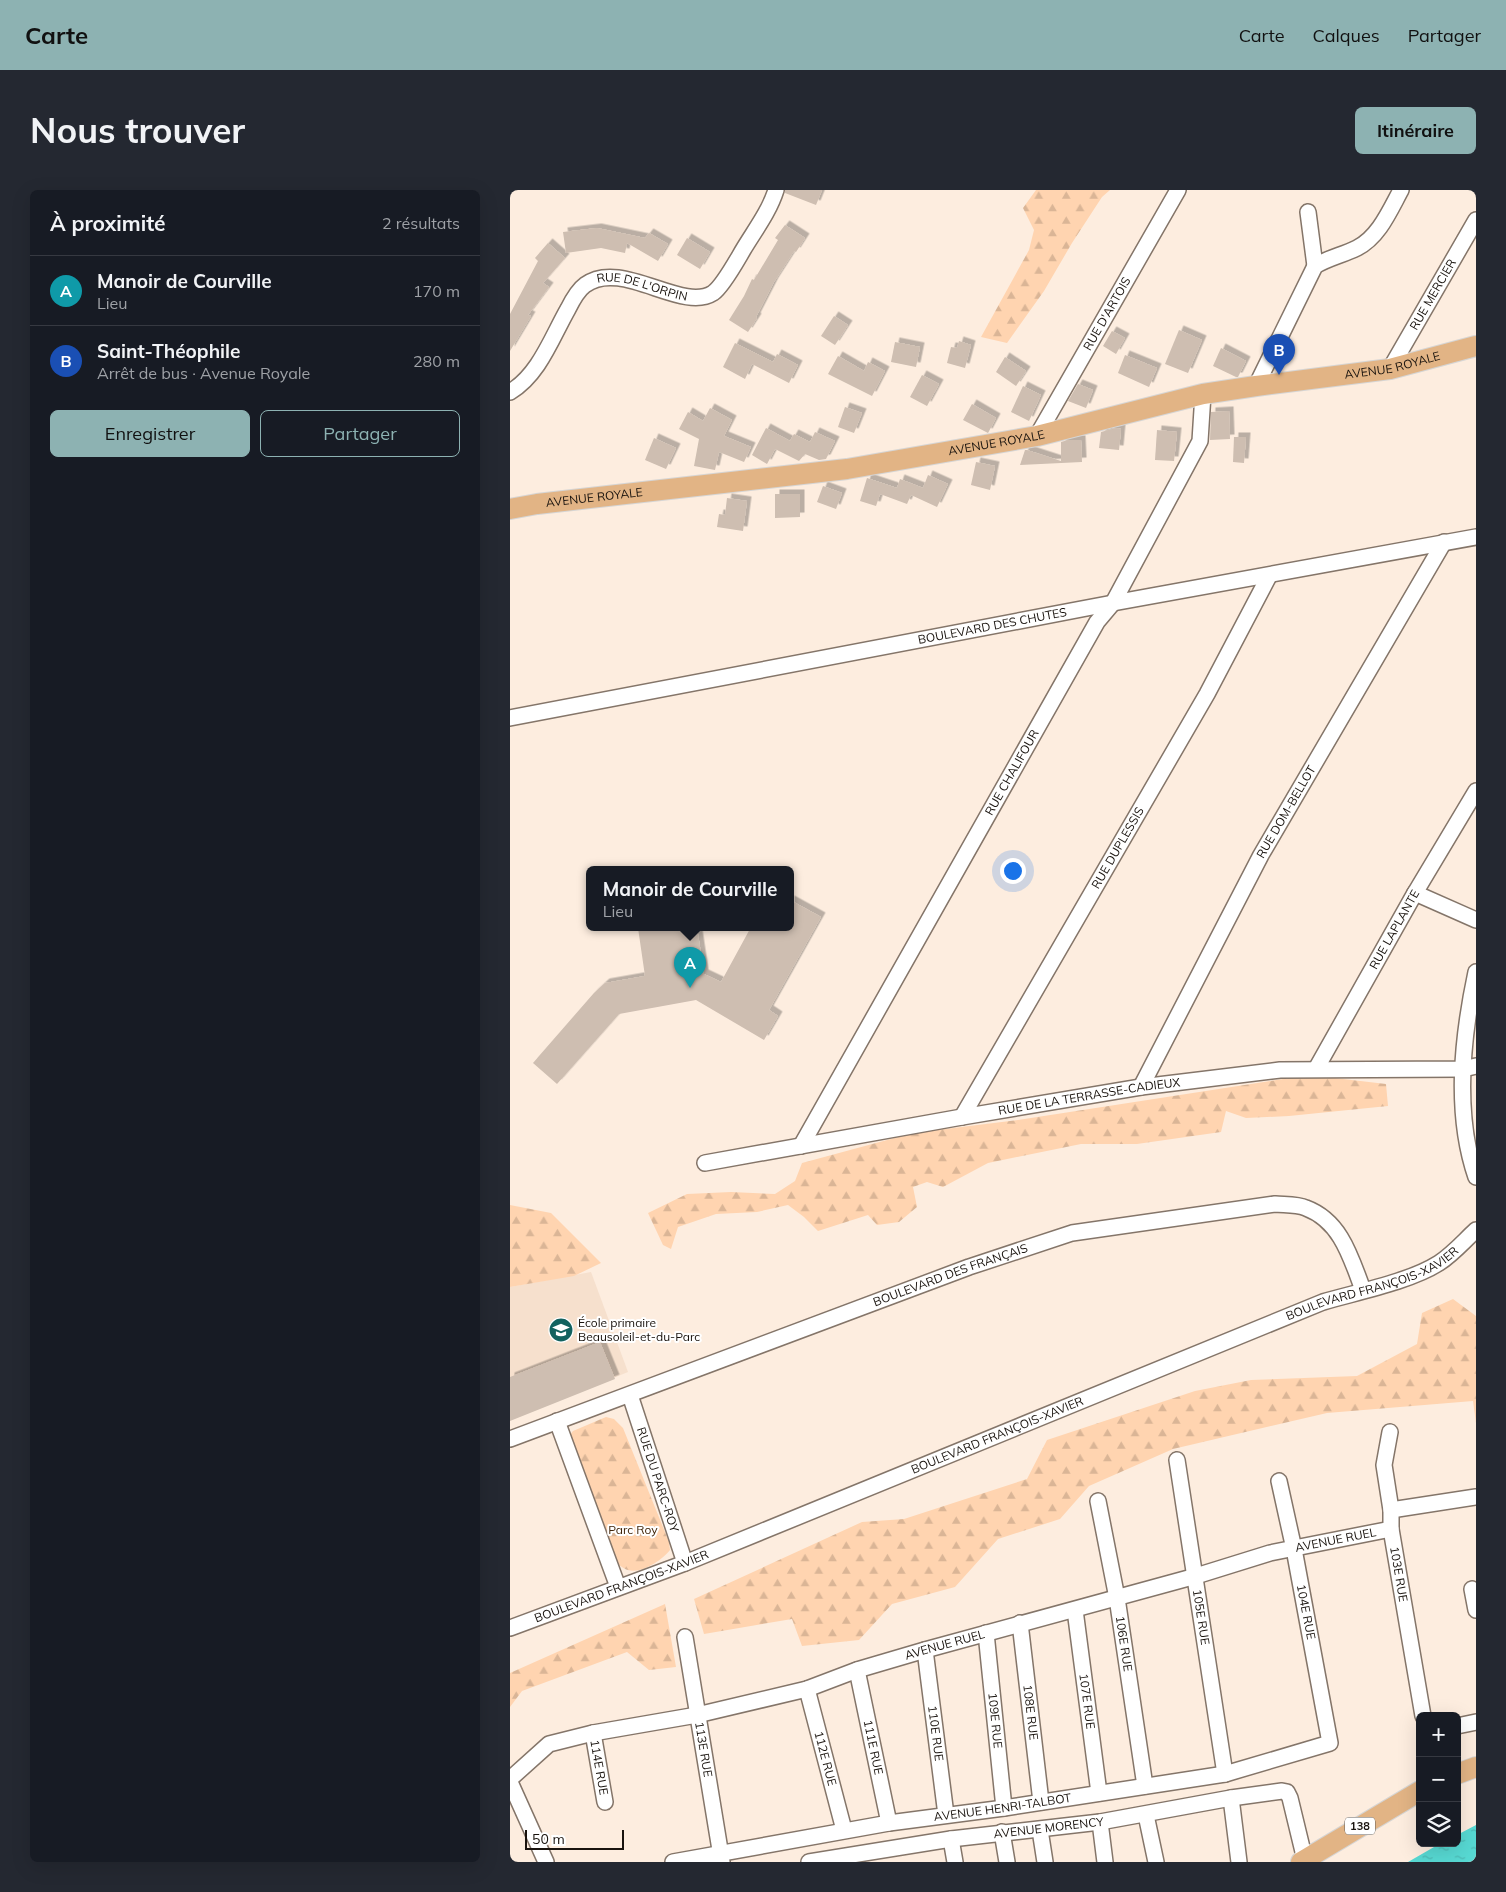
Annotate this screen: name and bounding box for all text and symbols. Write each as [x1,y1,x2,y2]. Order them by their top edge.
text: Carte [25,20,88,50]
text: Carte [1239,24,1285,47]
text: Calques [1313,24,1380,47]
text: Partager [1408,24,1481,47]
button: Itinéraire [1355,107,1476,154]
text: Nous trouver [30,108,245,152]
text: À proximité [50,210,166,236]
text: 2 résultats [382,213,460,233]
street label: RUE MERCIER [1406,256,1459,332]
text: Manoir de Courville [97,269,272,293]
street label: RUE DE L'ORPIN [595,269,689,304]
street label: RUE D'ARTOIS [1080,274,1134,353]
text: A [60,281,72,301]
text: 170 m [413,281,460,301]
text: Lieu [97,293,127,313]
pin: B [1263,334,1295,375]
text: Saint-Théophile [97,339,240,363]
street label: AVENUE ROYALE [1343,348,1442,382]
text: B [60,351,72,371]
text: 280 m [413,351,460,371]
text: Arrêt de bus · Avenue Royale [97,363,310,383]
button: Enregistrer [50,410,250,457]
button: Partager [260,410,460,457]
street label: AVENUE ROYALE [947,426,1046,458]
street label: AVENUE ROYALE [545,484,643,510]
street label: BOULEVARD DES CHUTES [917,604,1068,647]
street label: RUE CHALIFOUR [981,727,1042,818]
street label: RUE DOM-BELLOT [1253,762,1319,861]
street label: RUE DUPLESSIS [1088,804,1147,891]
your location [1000,858,1026,884]
popup [586,866,794,931]
text: Manoir de Courville [603,877,777,901]
street label: RUE LAPLANTE [1366,887,1422,972]
text: Lieu [603,901,633,921]
pin: A [674,947,706,988]
street label: RUE DE LA TERRASSE-CADIEUX [997,1074,1181,1118]
street label: BOULEVARD DES FRANÇAIS [871,1240,1030,1309]
street label: BOULEVARD FRANÇOIS-XAVIER [1284,1243,1461,1323]
place label: École primaire Beausoleil-et-du-Parc [578,1315,700,1344]
school or university icon: École primaire Beausoleil-et-du-Parc [548,1317,574,1343]
street label: BOULEVARD FRANÇOIS-XAVIER [909,1393,1085,1477]
street label: RUE DU PARC-ROY [634,1425,683,1534]
park label: Parc Roy [608,1522,658,1537]
street label: AVENUE RUEL [1294,1524,1378,1555]
street label: 103E RUE [1387,1545,1411,1603]
street label: BOULEVARD FRANÇOIS-XAVIER [532,1546,711,1625]
street label: 104E RUE [1294,1583,1319,1641]
street label: 105E RUE [1190,1588,1213,1646]
street label: 106E RUE [1113,1615,1136,1672]
street label: AVENUE RUEL [903,1626,987,1663]
street label: 107E RUE [1076,1672,1099,1730]
street label: 108E RUE [1020,1684,1042,1741]
street label: 109E RUE [985,1692,1006,1749]
street label: 110E RUE [925,1705,947,1762]
map controls [1416,1712,1461,1847]
button: + [1416,1712,1461,1757]
street label: 111E RUE [861,1718,887,1776]
street label: 113E RUE [692,1721,716,1778]
street label: 112E RUE [811,1730,840,1787]
street label: 114E RUE [587,1739,612,1796]
button: − [1416,1757,1461,1802]
street label: AVENUE HENRI-TALBOT [933,1790,1073,1824]
button: layers [1416,1802,1461,1847]
street label: AVENUE MORENCY [993,1814,1105,1841]
road number: 138 [1345,1818,1375,1834]
scale bar [525,1827,624,1850]
text: 50 m [532,1830,565,1848]

